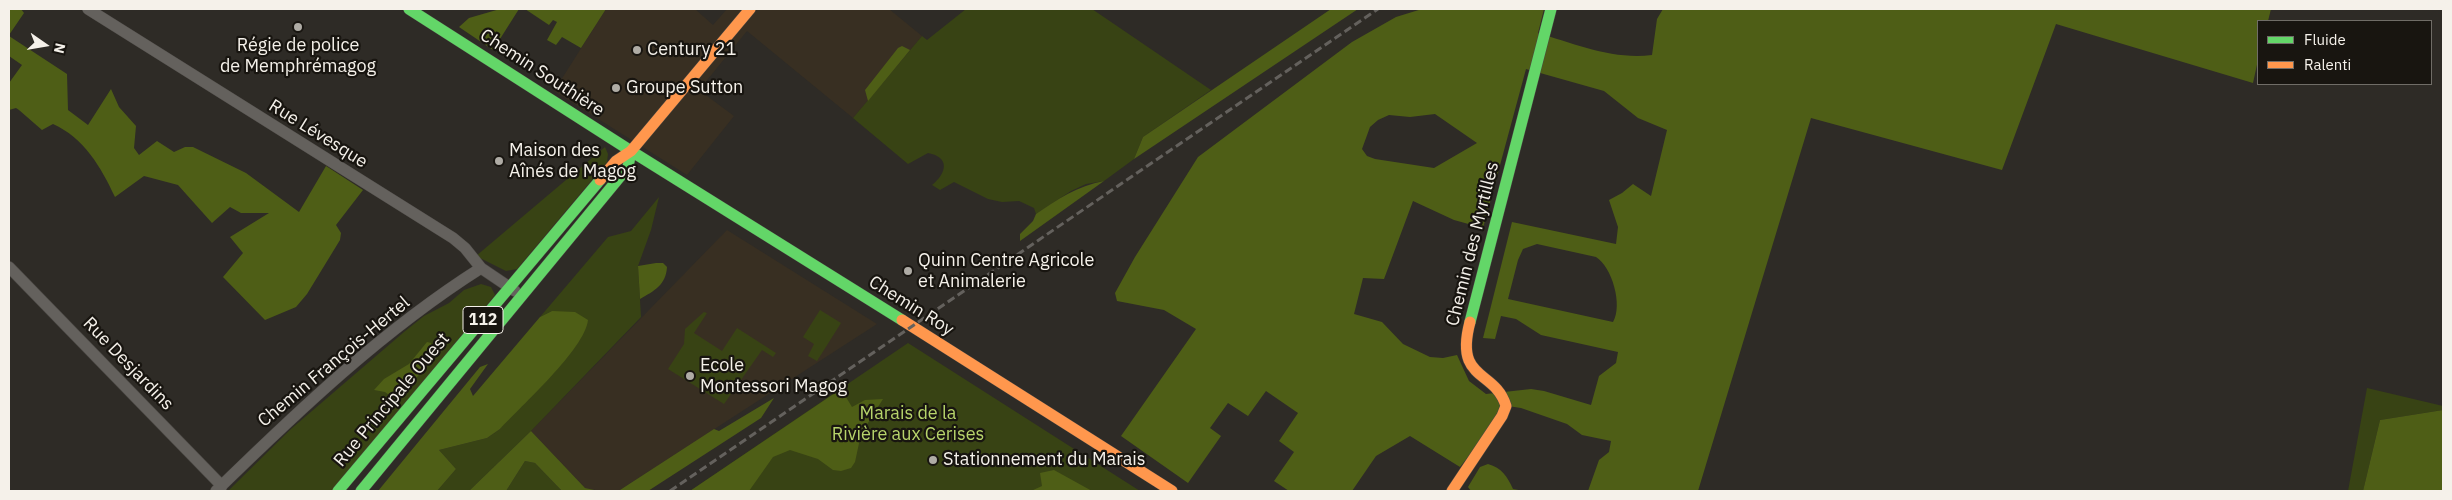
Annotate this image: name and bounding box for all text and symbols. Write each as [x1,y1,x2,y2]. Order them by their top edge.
north arrow [20,20,70,70]
legend [2257,20,2432,85]
marker: Régie de police de Memphrémagog [292,21,304,33]
street label: Chemin Southière [476,25,608,121]
text: Fluide [2304,30,2346,49]
place label: Régie de police de Memphrémagog [220,35,376,78]
place label: Century 21 [647,39,736,61]
text: N [50,41,70,55]
marker: Century 21 [631,44,643,56]
text: Ralenti [2304,55,2351,74]
place label: Groupe Sutton [626,77,743,99]
marker: Groupe Sutton [610,82,622,94]
street label: Rue Lévesque [265,95,371,173]
place label: Maison des Aînés de Magog [509,140,636,182]
marker: Maison des Aînés de Magog [493,155,505,167]
street label: Chemin des Myrtilles [1442,160,1504,328]
place label: Quinn Centre Agricole et Animalerie [918,250,1094,292]
marker: Quinn Centre Agricole et Animalerie [902,265,914,277]
street label: Chemin Roy [864,271,958,341]
street label: Chemin François-Hertel [254,292,414,432]
road number: 112 [463,306,503,334]
street label: Rue Desjardins [78,313,178,415]
street label: Rue Principale Ouest [330,329,454,471]
place label: Ecole Montessori Magog [700,355,847,398]
marker: Ecole Montessori Magog [684,370,696,382]
park label: Marais de la Rivière aux Cerises [832,403,984,446]
place label: Stationnement du Marais [943,449,1146,471]
marker: Stationnement du Marais [927,454,939,466]

